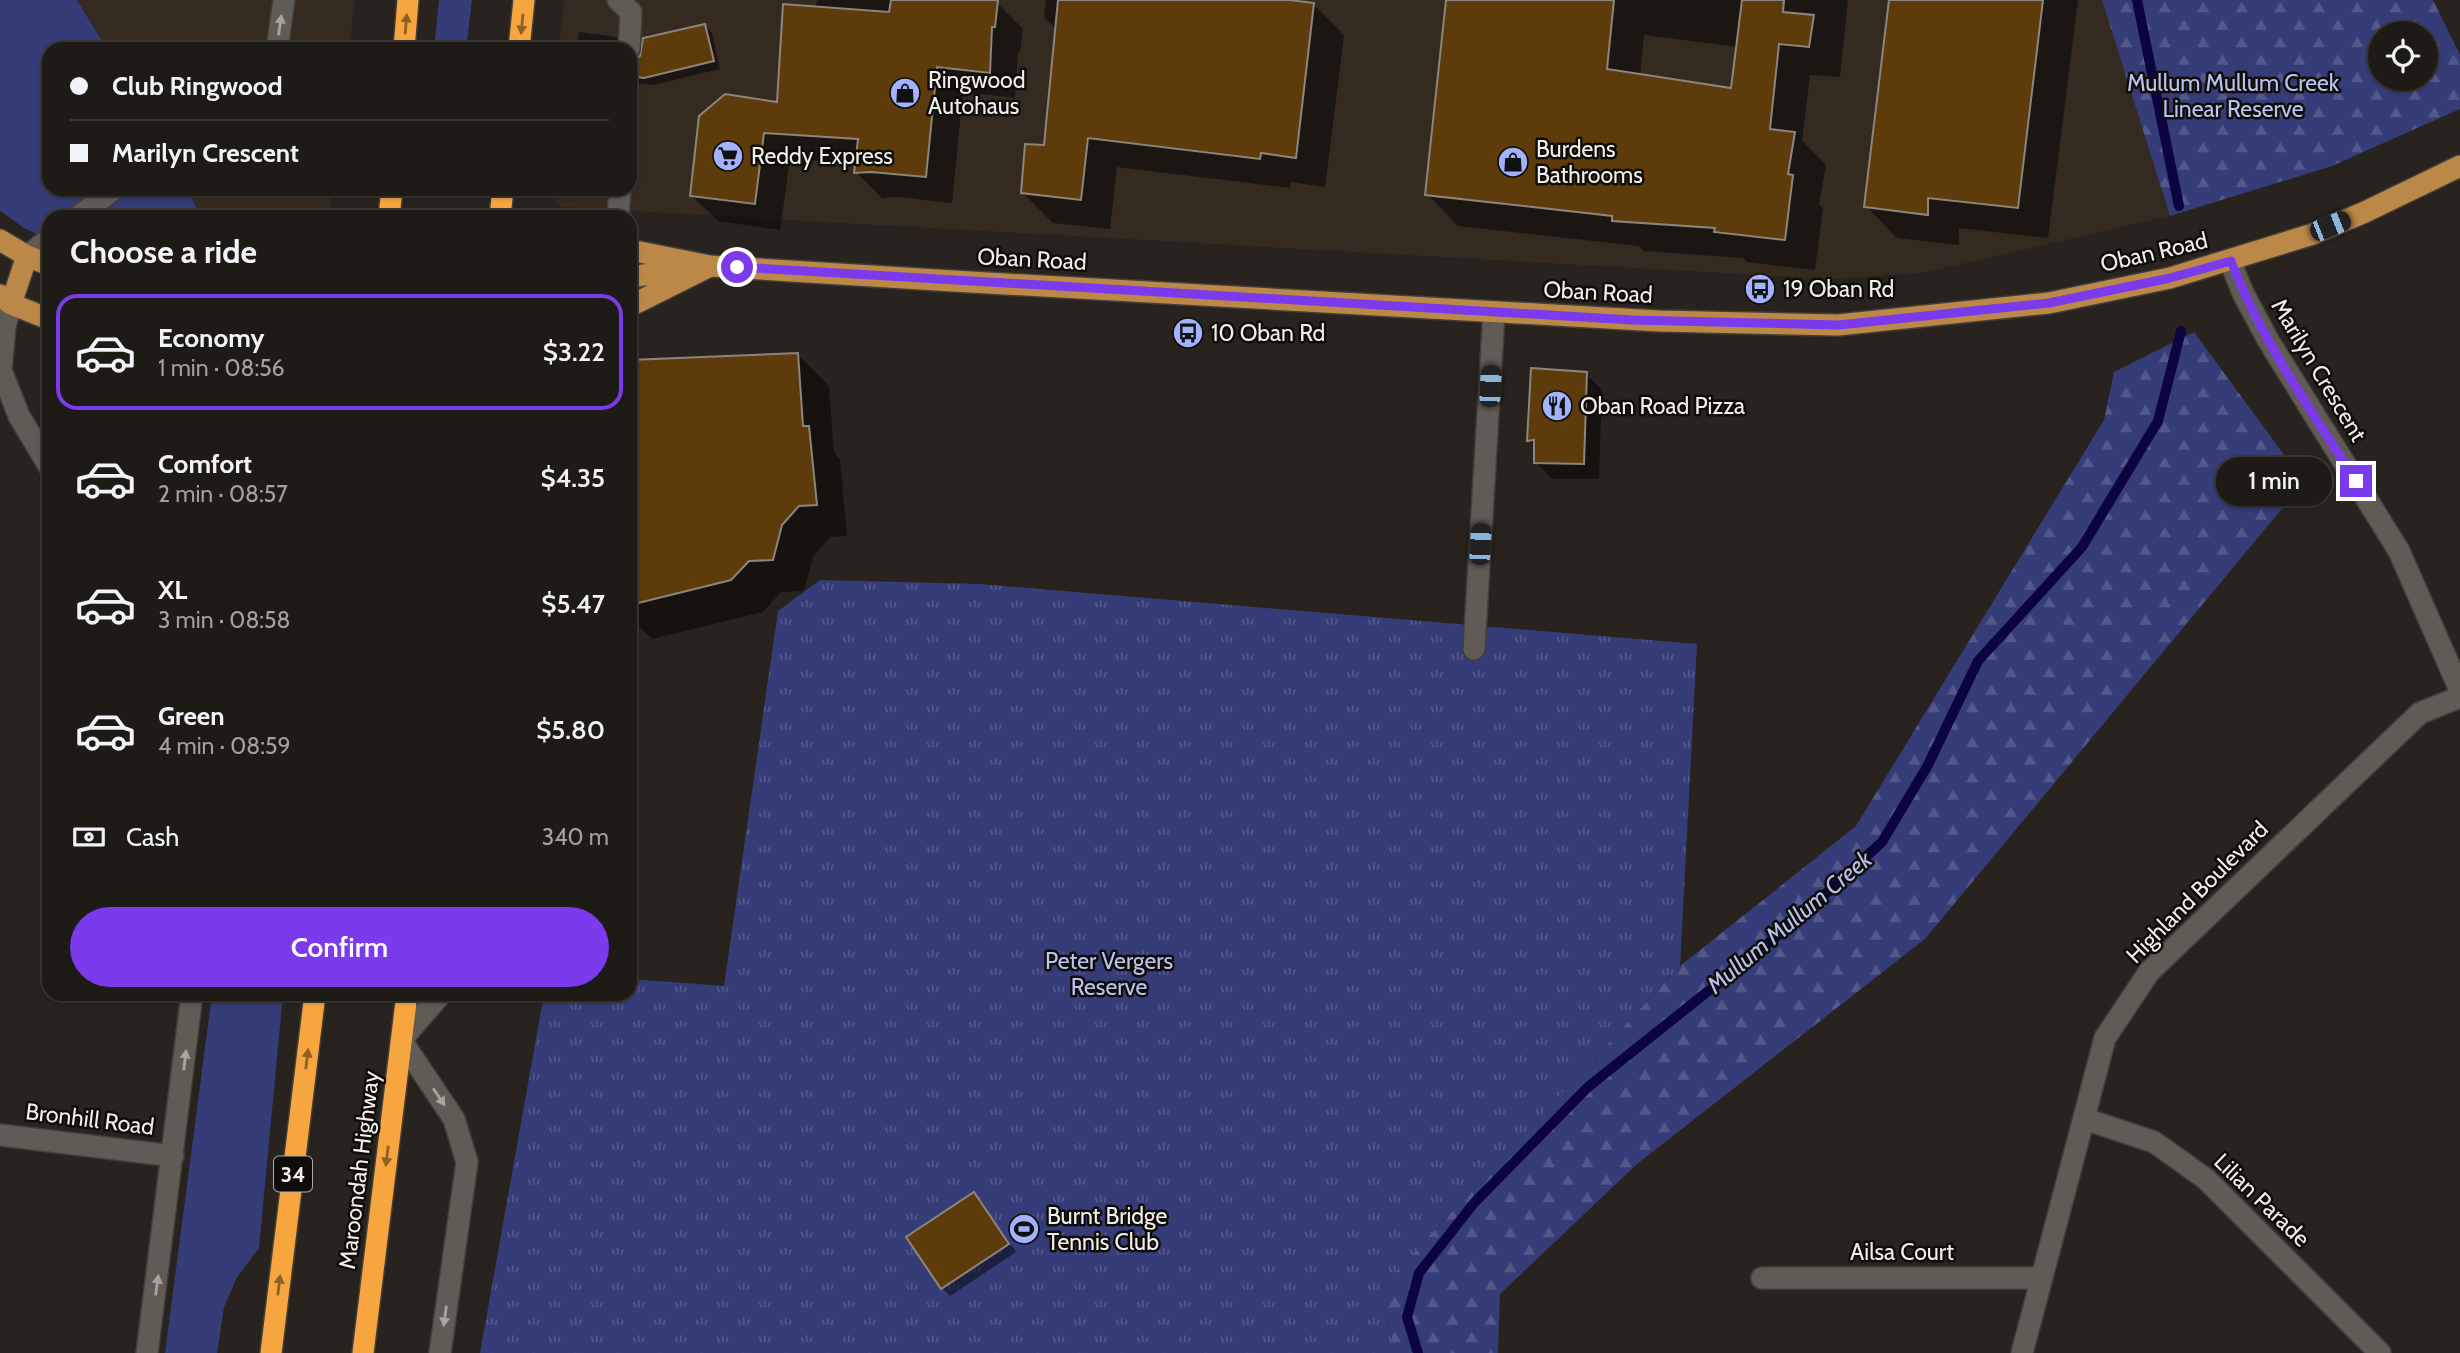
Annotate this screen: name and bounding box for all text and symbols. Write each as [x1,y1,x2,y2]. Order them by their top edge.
one-way arrow [275,13,286,35]
one-way arrow [401,13,412,35]
one-way arrow [516,14,527,36]
map controls [2368,21,2438,91]
button: locate [2368,21,2438,91]
place label: Ringwood Autohaus [928,66,1026,120]
park label: Mullum Mullum Creek Linear Reserve [2127,69,2340,123]
text: Club Ringwood [112,70,283,102]
shop icon: Ringwood Autohaus [888,76,922,110]
place label: Burdens Bathrooms [1536,135,1643,189]
text: Marilyn Crescent [112,137,299,169]
supermarket icon: Reddy Express [711,139,745,173]
place label: Reddy Express [751,142,893,170]
shop icon: Burdens Bathrooms [1496,145,1530,179]
car [2307,208,2354,244]
street label: Oban Road [2098,226,2210,278]
text: Choose a ride [70,232,257,271]
street label: Oban Road [977,242,1087,276]
route start [721,251,753,283]
bus stop icon: 19 Oban Rd [1743,272,1777,306]
street label: Oban Road [1543,275,1653,309]
place label: 19 Oban Rd [1783,275,1894,303]
street label: Marilyn Crescent [2265,294,2373,447]
bus stop icon: 10 Oban Rd [1171,316,1205,350]
place label: 10 Oban Rd [1211,319,1325,347]
icon: car [74,321,137,384]
text: Economy [158,322,264,354]
text: $3.22 [543,336,605,368]
text: 1 min · 08:56 [158,354,285,382]
car [1479,364,1502,408]
restaurant icon: Oban Road Pizza [1540,389,1574,423]
place label: Oban Road Pizza [1580,392,1745,420]
icon: car [74,447,137,510]
text: Comfort [158,448,252,480]
callout: 1 min [2216,456,2332,505]
text: $4.35 [541,462,605,494]
route end [2340,465,2372,497]
text: 1 min [2248,467,2300,495]
text: 2 min · 08:57 [158,480,288,508]
car [1469,522,1492,566]
icon: car [74,573,137,636]
text: XL [158,574,187,606]
text: $5.47 [541,588,605,620]
text: 3 min · 08:58 [158,606,291,634]
icon: car [74,699,137,762]
text: Green [158,700,225,732]
text: $5.80 [536,714,605,746]
text: 4 min · 08:59 [158,732,290,760]
street label: Highland Boulevard [2120,815,2274,969]
icon: cash [70,818,108,856]
text: Cash [126,821,179,853]
text: 340 m [542,823,609,851]
water label: Mullum Mullum Creek [1700,844,1878,1000]
button: Confirm [70,907,609,987]
park label: Peter Vergers Reserve [1045,947,1173,1001]
one-way arrow [301,1048,312,1070]
one-way arrow [179,1049,190,1071]
street label: Maroondah Highway [333,1069,385,1271]
one-way arrow [432,1087,445,1106]
street label: Bronhill Road [24,1097,156,1141]
one-way arrow [381,1145,392,1167]
street label: Lilian Parade [2208,1147,2316,1253]
road number: 34 [274,1156,312,1192]
place label: Burnt Bridge Tennis Club [1047,1202,1167,1256]
sports icon: Burnt Bridge Tennis Club [1007,1212,1041,1246]
street label: Ailsa Court [1850,1238,1954,1266]
one-way arrow [152,1274,163,1296]
one-way arrow [273,1274,284,1296]
one-way arrow [440,1305,451,1327]

